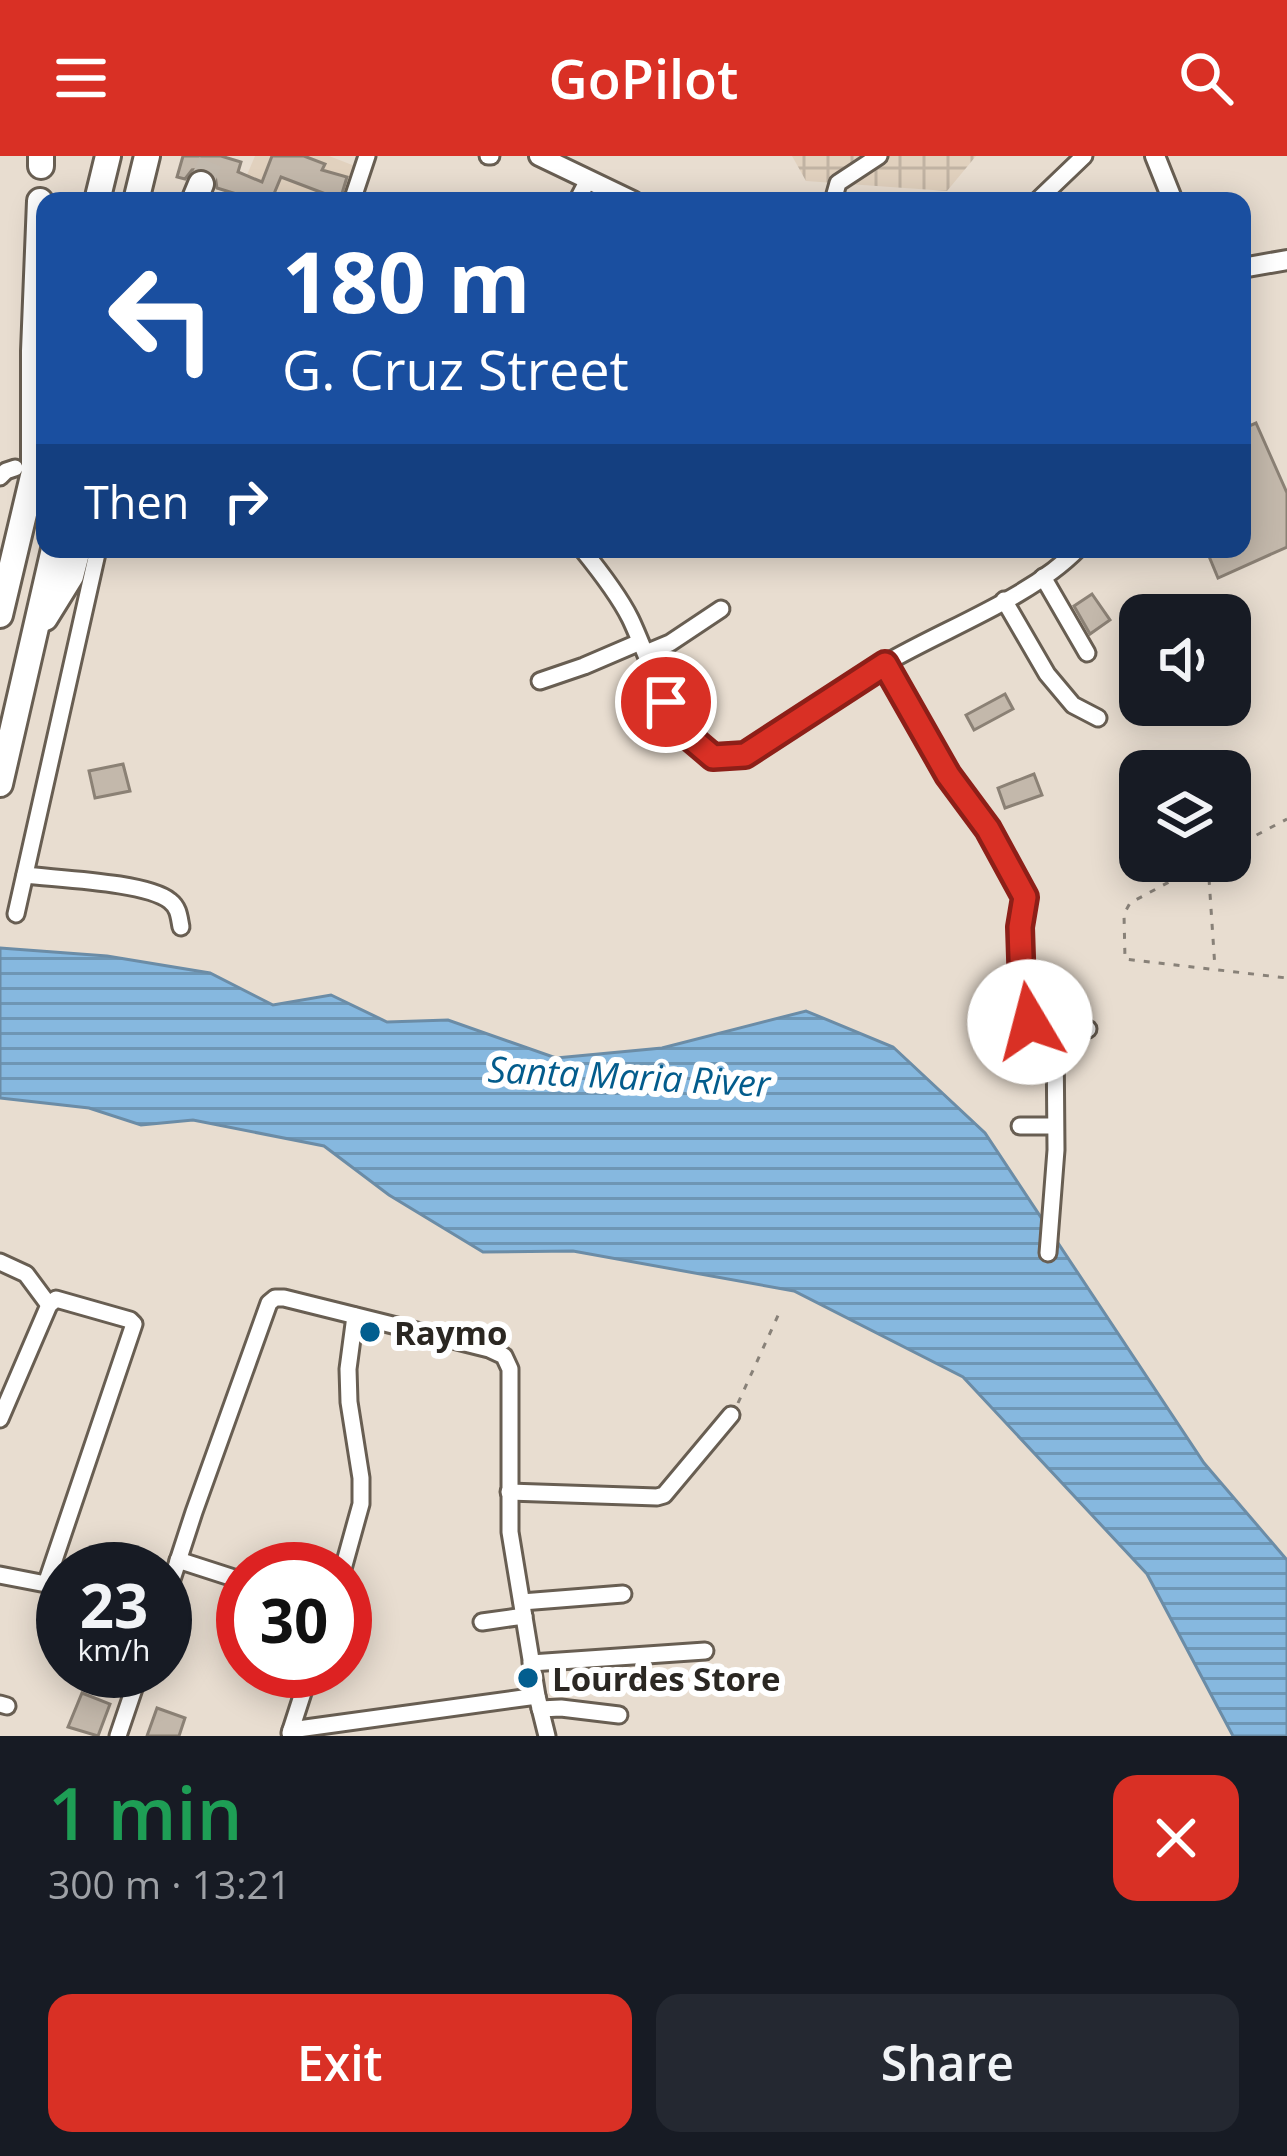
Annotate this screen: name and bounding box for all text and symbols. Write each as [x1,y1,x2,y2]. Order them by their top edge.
text: GoPilot [549,41,738,115]
icon: menu [48,45,114,111]
icon: search [1173,45,1239,111]
text: 180 m [282,223,530,338]
icon: left [84,240,240,396]
text: G. Cruz Street [282,332,629,406]
icon: right [213,468,279,534]
text: Then [84,471,189,532]
map controls [1119,594,1251,882]
button: sound [1119,594,1251,726]
pin [615,651,717,753]
icon: arrive [633,669,699,735]
button: layers [1119,750,1251,882]
position arrow [967,959,1093,1085]
water label: Santa Maria River [487,1044,773,1108]
place label: Raymo [394,1310,507,1355]
marker: Raymo [357,1319,383,1345]
speed limit sign: 30 [216,1542,372,1698]
text: 23 [80,1564,148,1646]
text: km/h [78,1629,150,1670]
place label: Lourdes Store [552,1656,781,1701]
marker: Lourdes Store [515,1665,541,1691]
text: 1 min [48,1763,242,1861]
button: close [1113,1775,1239,1901]
text: 300 m · 13:21 [48,1857,291,1910]
button: Exit [48,1994,632,2132]
button: Share [656,1994,1239,2132]

